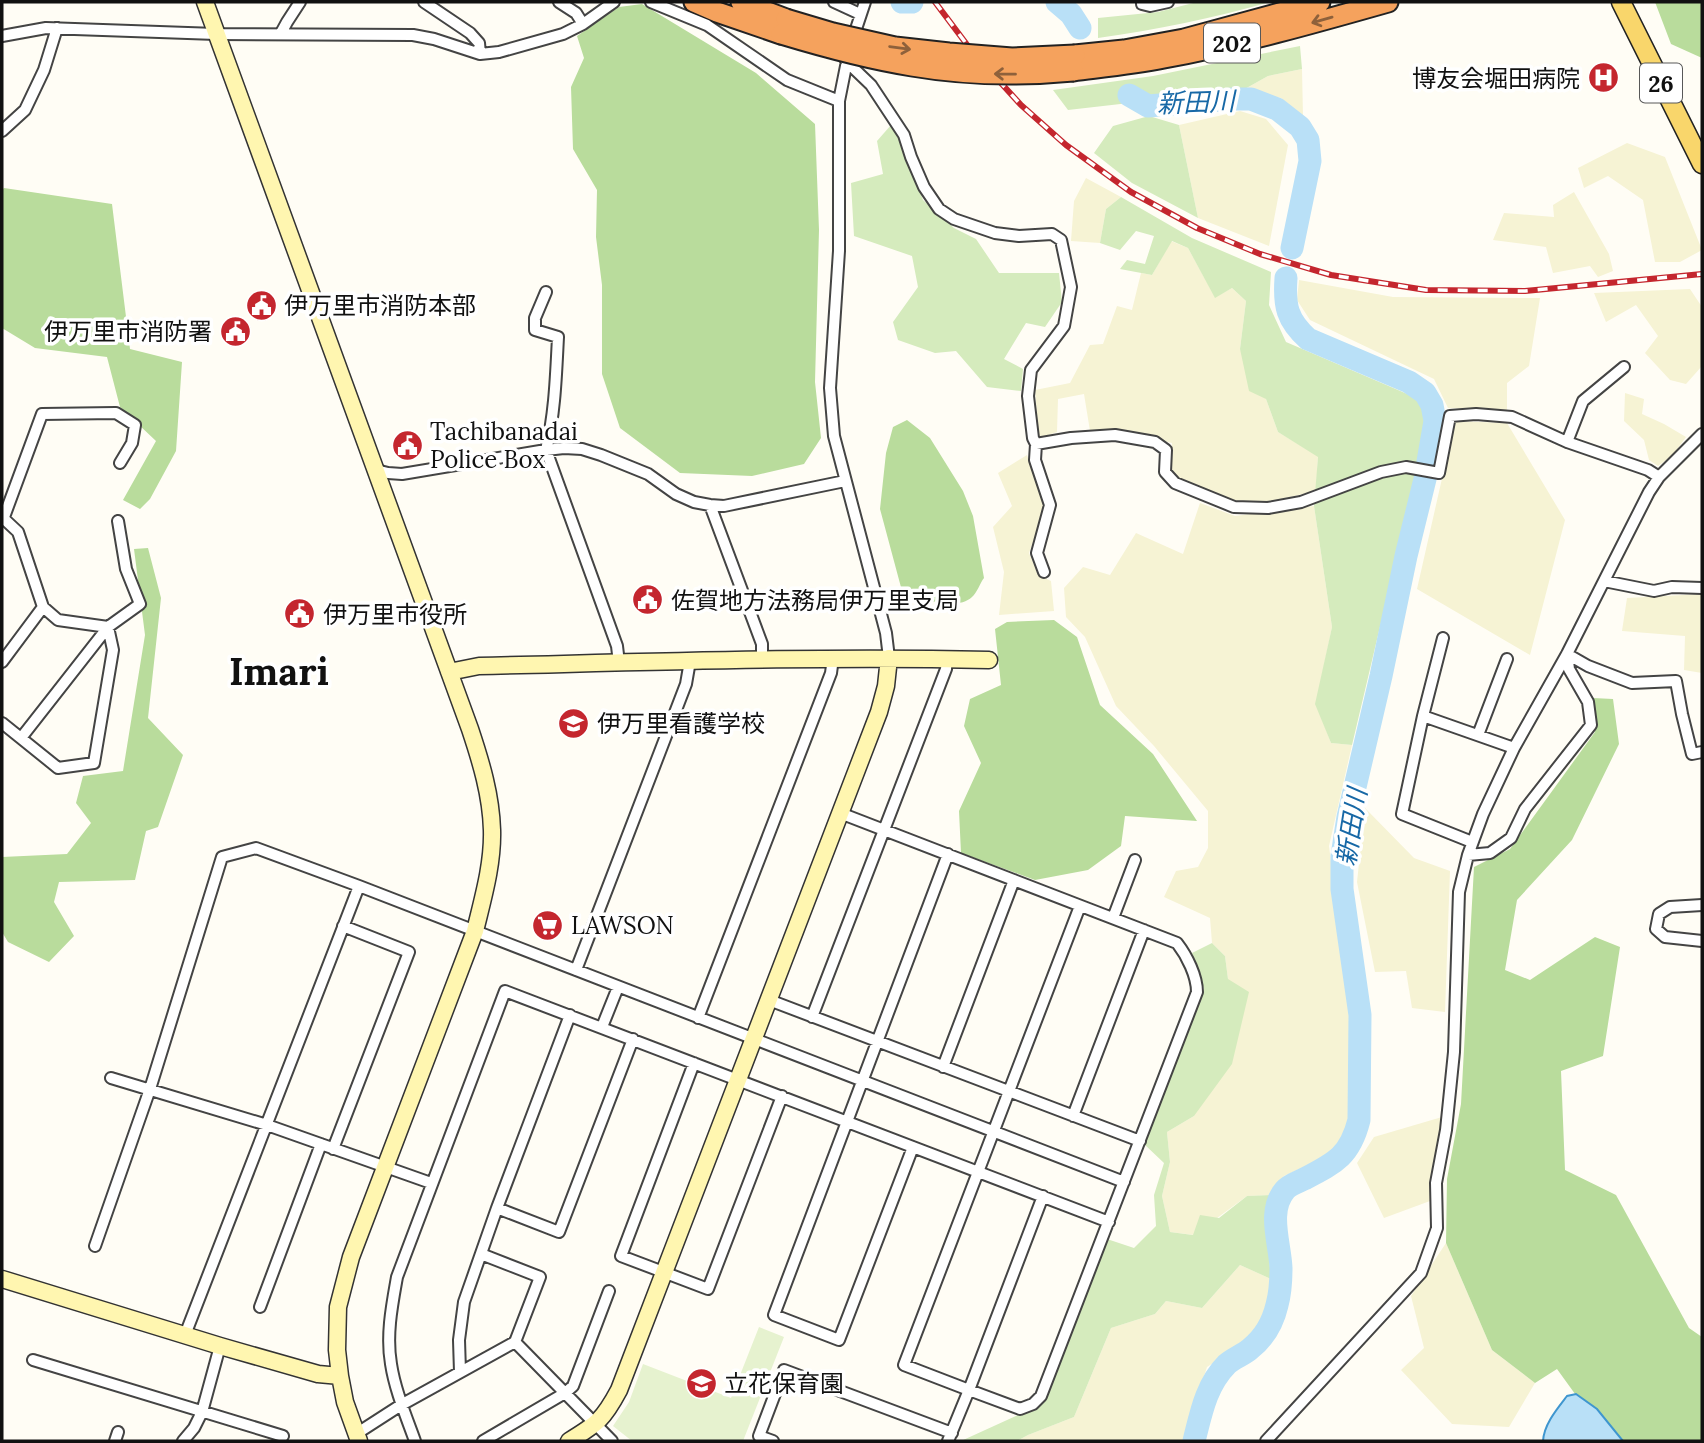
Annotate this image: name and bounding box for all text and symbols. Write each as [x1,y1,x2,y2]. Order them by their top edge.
one-way arrow [1311,15,1333,28]
road number: 202 [1204,24,1260,62]
one-way arrow [888,41,911,54]
hospital icon: 博友会堀田病院 [1586,61,1620,95]
place label: 博友会堀田病院 [1412,63,1580,94]
road number: 26 [1640,64,1682,102]
one-way arrow [994,67,1017,81]
water label: 新田川 [1156,84,1239,120]
public building icon: 伊万里市消防本部 [244,288,278,322]
place label: 伊万里市消防本部 [284,290,476,321]
public building icon: 伊万里市消防署 [218,314,252,348]
place label: 伊万里市消防署 [44,316,212,347]
place label: Tachibanadai Police Box [430,416,578,475]
public building icon: Tachibanadai Police Box [390,428,424,462]
public building icon: 佐賀地方法務局伊万里支局 [631,583,665,617]
place label: 佐賀地方法務局伊万里支局 [671,585,959,616]
public building icon: 伊万里市役所 [283,597,317,631]
place label: 伊万里市役所 [323,599,467,630]
district label: Imari [229,647,329,695]
school or university icon: 伊万里看護学校 [557,706,591,740]
place label: 伊万里看護学校 [597,708,765,739]
water label: 新田川 [1329,783,1374,868]
supermarket icon: LAWSON [531,908,565,942]
place label: LAWSON [571,910,674,941]
school or university icon: 立花保育園 [684,1366,718,1400]
place label: 立花保育園 [724,1368,844,1399]

